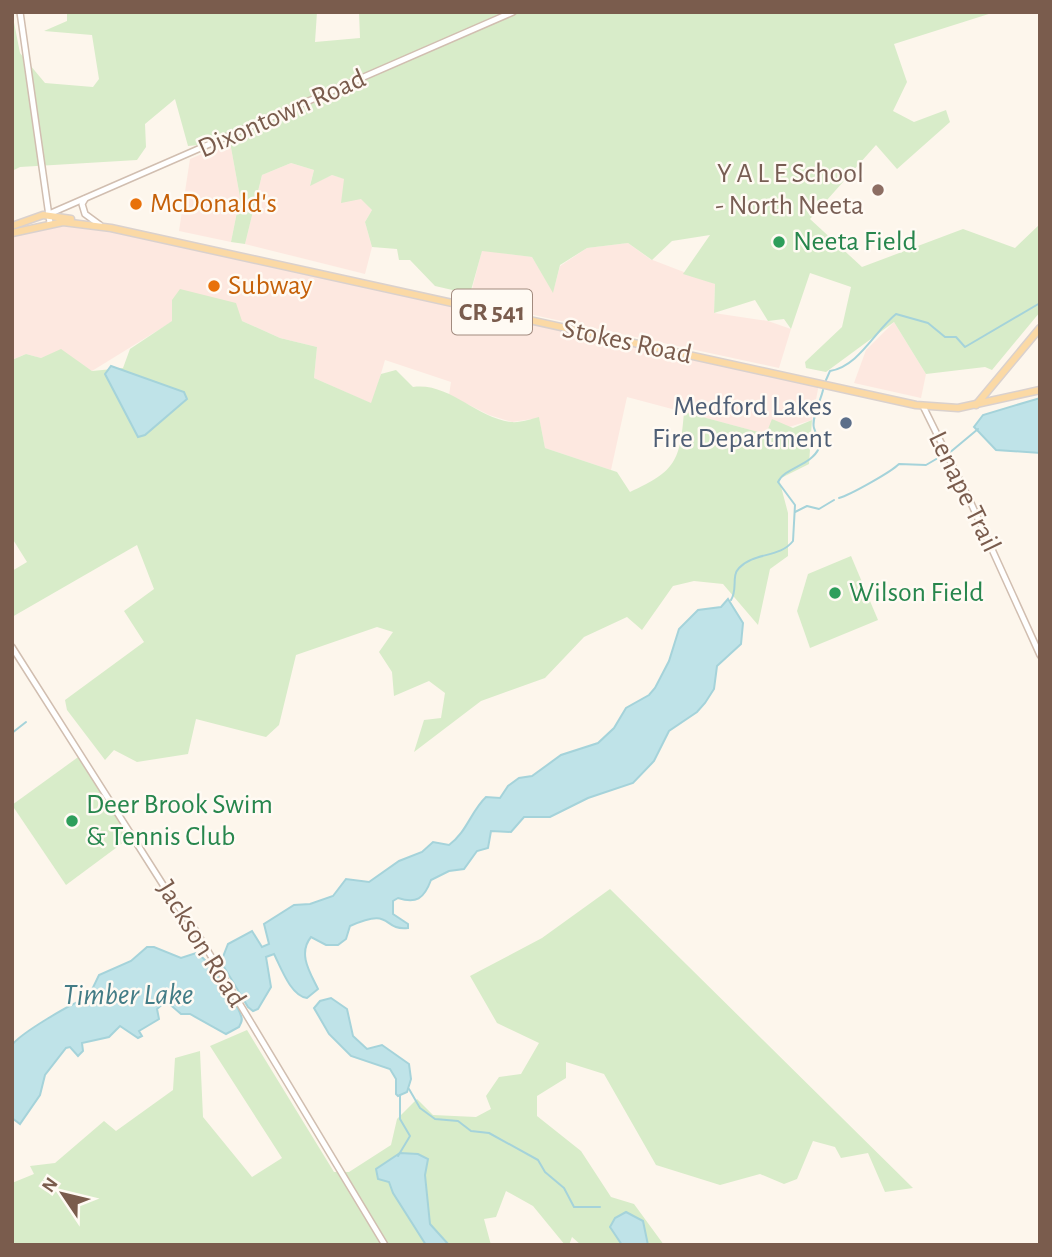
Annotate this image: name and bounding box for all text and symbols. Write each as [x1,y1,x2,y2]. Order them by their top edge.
street label: Dixontown Road [194,65,370,163]
place label: Y A L E School - North Neeta [715,160,864,220]
marker: Y A L E School - North Neeta [870,182,886,198]
place label: McDonald's [150,190,277,218]
marker: McDonald's [128,196,144,212]
place label: Neeta Field [793,228,917,256]
marker: Neeta Field [771,234,787,250]
place label: Subway [228,272,312,300]
marker: Subway [206,278,222,294]
road number: CR 541 [452,290,532,334]
street label: Stokes Road [560,315,694,369]
place label: Medford Lakes Fire Department [652,393,832,453]
marker: Medford Lakes Fire Department [838,415,854,431]
street label: Lenape Trail [923,427,1005,557]
place label: Wilson Field [849,579,984,607]
marker: Wilson Field [827,585,843,601]
place label: Deer Brook Swim & Tennis Club [86,791,273,851]
marker: Deer Brook Swim & Tennis Club [64,813,80,829]
street label: Jackson Road [151,876,251,1012]
water label: Timber Lake [63,980,193,1010]
north arrow [28,1159,98,1229]
text: N [39,1174,62,1196]

